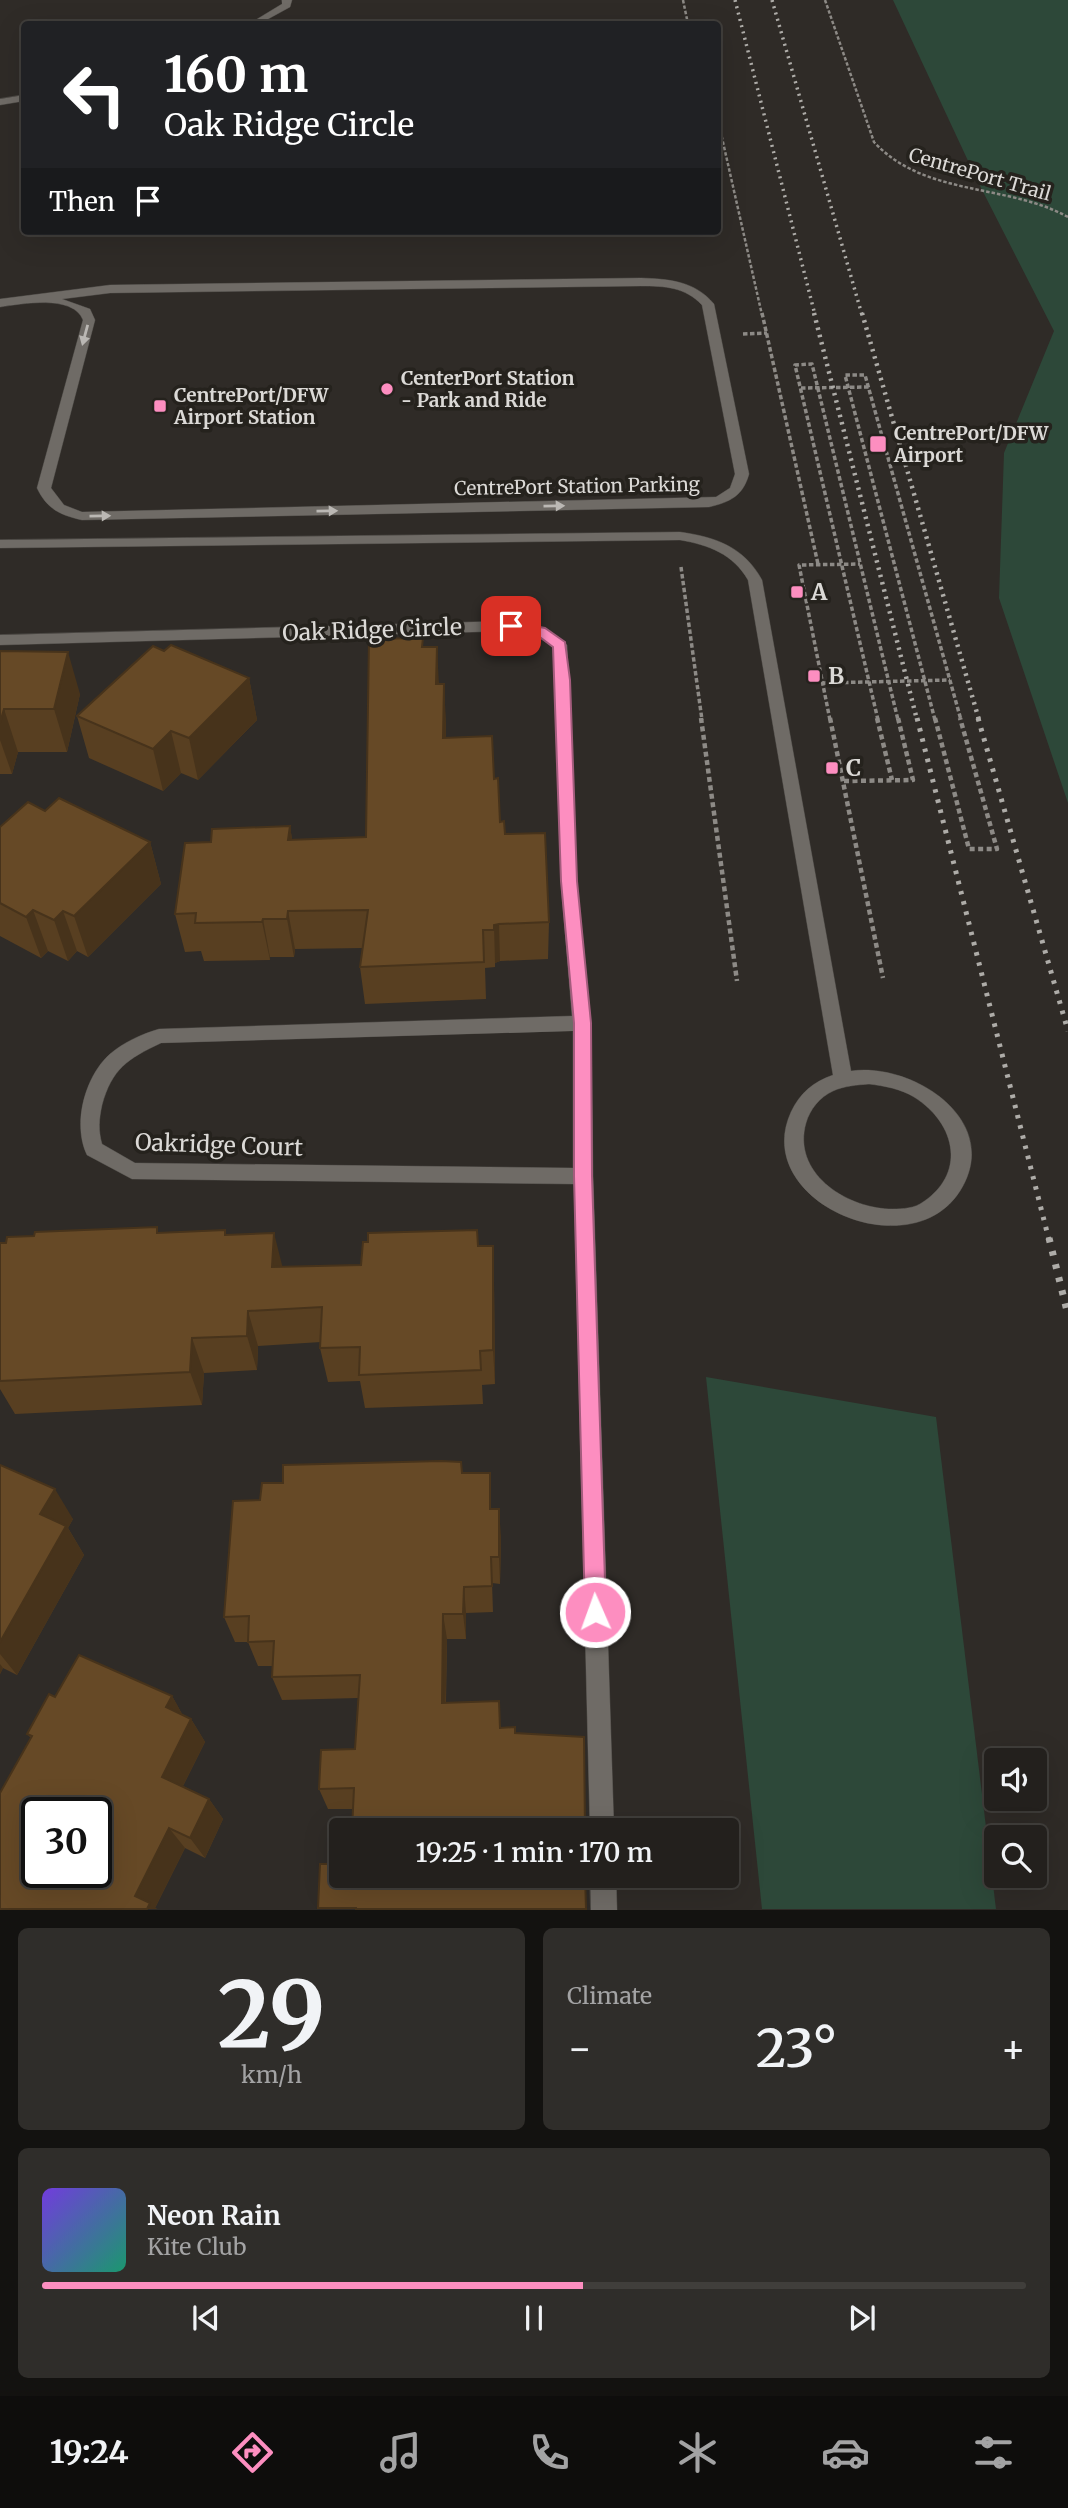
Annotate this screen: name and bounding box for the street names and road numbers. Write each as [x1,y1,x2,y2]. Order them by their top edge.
street label: CentrePort Trail [906,142,1054,206]
street label: CentrePort Station Parking [454,472,701,500]
street label: Oak Ridge Circle [282,612,462,647]
street label: Oakridge Court [134,1127,304,1162]

